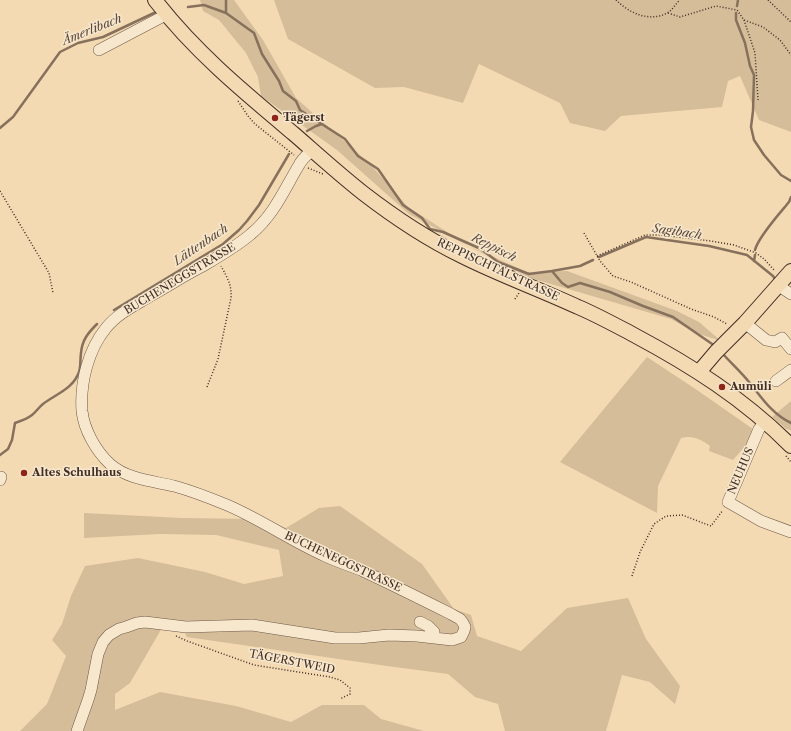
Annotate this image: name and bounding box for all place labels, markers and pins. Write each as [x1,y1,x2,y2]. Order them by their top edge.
place label: Tägerst [283,111,325,125]
marker: Tägerst [270,113,280,123]
place label: Aumüli [730,380,772,394]
marker: Aumüli [717,382,727,392]
place label: Altes Schulhaus [32,466,121,480]
marker: Altes Schulhaus [19,468,29,478]

